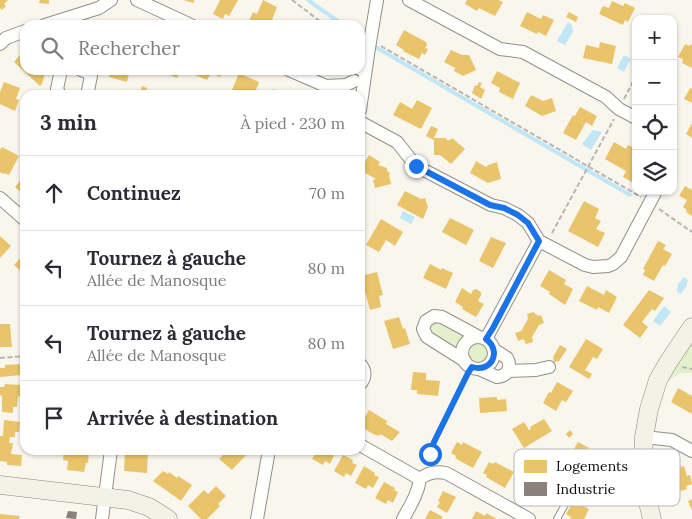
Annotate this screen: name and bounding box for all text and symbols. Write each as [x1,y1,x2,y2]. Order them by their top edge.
map controls [632,15,677,195]
button: + [632,15,677,60]
search box [20,20,365,75]
icon: search [38,34,66,62]
text: Rechercher [78,36,180,60]
button: − [632,60,677,105]
button: locate [632,105,677,150]
text: 3 min [40,109,97,136]
text: À pied · 230 m [240,113,345,133]
button: layers [632,150,677,195]
route end [405,155,428,178]
icon: ahead [40,179,68,207]
text: Continuez [87,181,181,205]
text: 70 m [309,183,345,203]
text: Tournez à gauche [87,246,246,270]
icon: left [40,254,68,282]
text: 80 m [308,258,345,278]
text: Allée de Manosque [87,270,227,290]
text: Tournez à gauche [87,321,246,345]
icon: left [40,329,68,357]
text: 80 m [308,333,345,353]
text: Allée de Manosque [87,345,227,365]
icon: arrive [40,404,68,432]
text: Arrivée à destination [87,406,278,430]
route start [419,443,442,466]
legend [514,449,680,506]
text: Logements [556,457,628,475]
text: Industrie [556,480,616,498]

